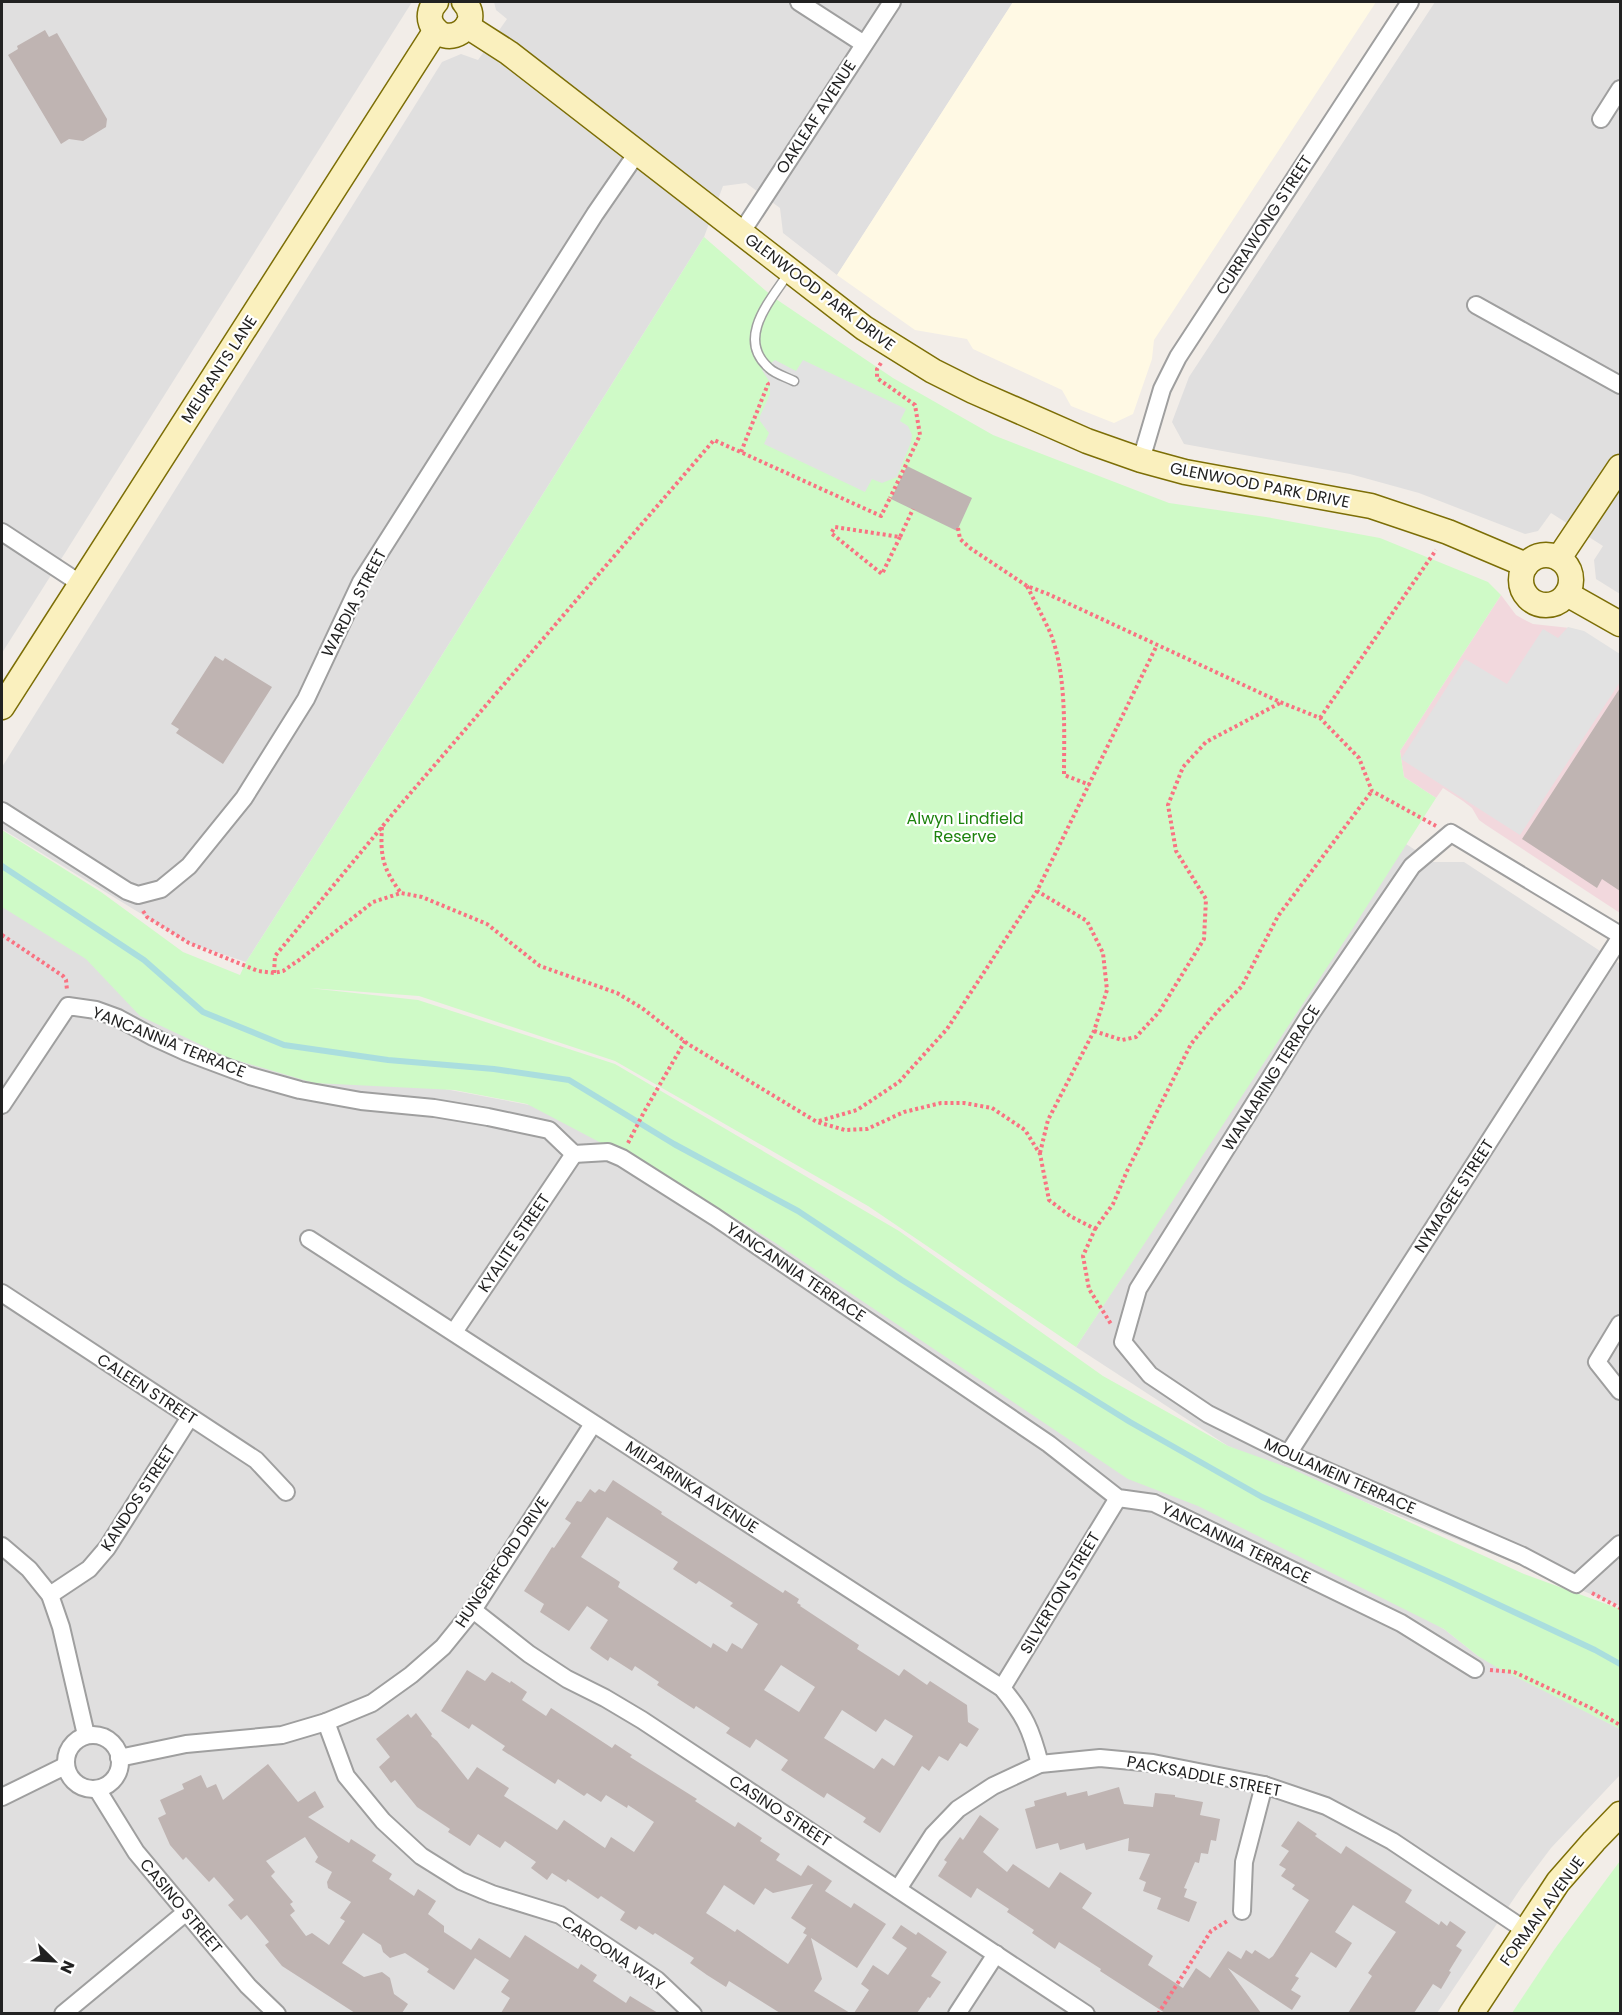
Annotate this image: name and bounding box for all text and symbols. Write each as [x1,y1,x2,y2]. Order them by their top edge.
street label: OAKLEAF AVENUE [771,56,861,178]
street label: CURRAWONG STREET [1210,150,1318,299]
street label: GLENWOOD PARK DRIVE [740,228,900,356]
street label: MEURANTS LANE [176,311,262,427]
street label: GLENWOOD PARK DRIVE [1168,456,1352,514]
street label: WARDIA STREET [316,545,392,661]
park label: Alwyn Lindfield Reserve [906,807,1024,848]
street label: WANAARING TERRACE [1217,1000,1325,1156]
street label: YANCANNIA TERRACE [89,1001,249,1083]
street label: NYMAGEE STREET [1409,1134,1500,1257]
street label: KYALITE STREET [472,1189,556,1297]
street label: YANCANNIA TERRACE [722,1217,870,1327]
street label: CALEEN STREET [93,1348,202,1430]
street label: MOULAMEIN TERRACE [1260,1432,1420,1520]
street label: MILPARINKA AVENUE [621,1435,763,1539]
street label: KANDOS STREET [95,1440,181,1555]
street label: HUNGERFORD DRIVE [450,1492,554,1632]
street label: YANCANNIA TERRACE [1157,1497,1315,1589]
street label: SILVERTON STREET [1014,1527,1106,1658]
street label: PACKSADDLE STREET [1125,1750,1284,1802]
street label: CASINO STREET [724,1769,836,1853]
street label: FORMAN AVENUE [1494,1851,1590,1971]
street label: CASINO STREET [134,1854,228,1959]
street label: CAROONA WAY [557,1910,670,1996]
north arrow [24,1931,84,1991]
text: N [54,1957,80,1977]

